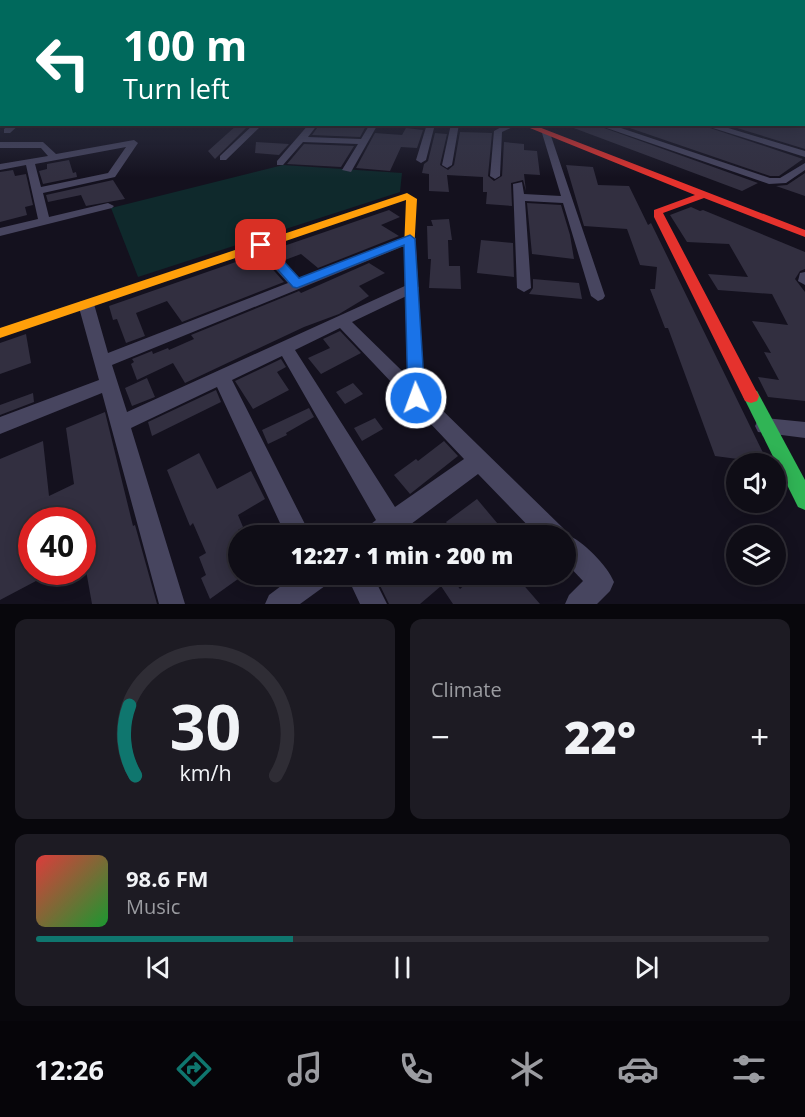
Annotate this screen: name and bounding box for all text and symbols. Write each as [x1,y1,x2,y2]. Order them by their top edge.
text: 100 m [123,16,247,73]
icon: left [24,24,102,102]
text: Turn left [123,70,230,107]
pin [235,219,286,270]
icon: arrive [244,228,277,261]
position arrow [384,366,448,430]
map controls [726,453,786,585]
button: sound [726,453,786,513]
speed limit sign: 40 [18,507,96,585]
button: layers [726,525,786,585]
text: 12:27 · 1 min · 200 m [291,540,513,570]
text: Climate [431,676,502,703]
text: 30 [169,683,241,768]
text: 22° [564,706,636,767]
text: − [431,714,450,759]
text: + [750,714,769,759]
text: km/h [179,758,231,787]
text: 98.6 FM [126,863,209,893]
text: Music [126,893,180,920]
icon: previous [142,951,175,984]
icon: pause [386,951,419,984]
icon: next [630,951,663,984]
icon: directions [173,1048,215,1090]
icon: music [284,1048,326,1090]
icon: phone [395,1048,437,1090]
icon: climate [506,1048,548,1090]
icon: car [617,1048,659,1090]
icon: filters [728,1048,770,1090]
text: 12:26 [35,1051,104,1088]

